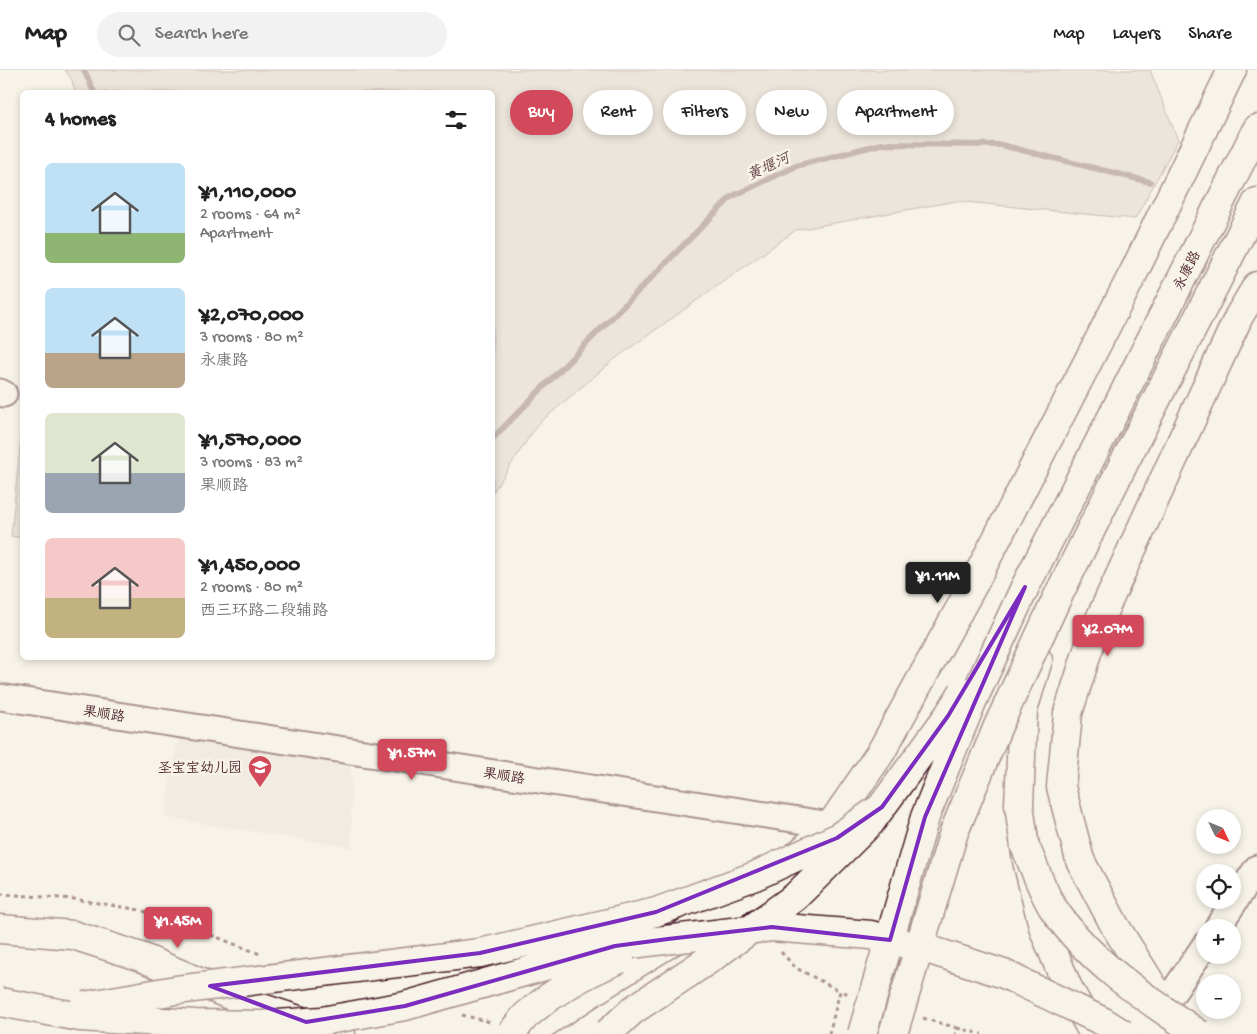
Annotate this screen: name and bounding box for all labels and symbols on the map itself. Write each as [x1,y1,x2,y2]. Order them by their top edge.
water label: 黄堰河 [744,148,796,185]
street label: 永康路 [1170,248,1205,294]
pin: ¥1.11M [897,562,979,604]
pin: ¥2.07M [1067,614,1149,657]
street label: 果顺路 [82,703,126,727]
pin: ¥1.57M [371,738,453,781]
school or university icon: 圣宝宝幼儿园 [247,754,273,788]
place label: 圣宝宝幼儿园 [158,760,242,778]
street label: 果顺路 [482,765,526,789]
north arrow [1196,809,1241,854]
pin: ¥1.45M [137,906,219,949]

